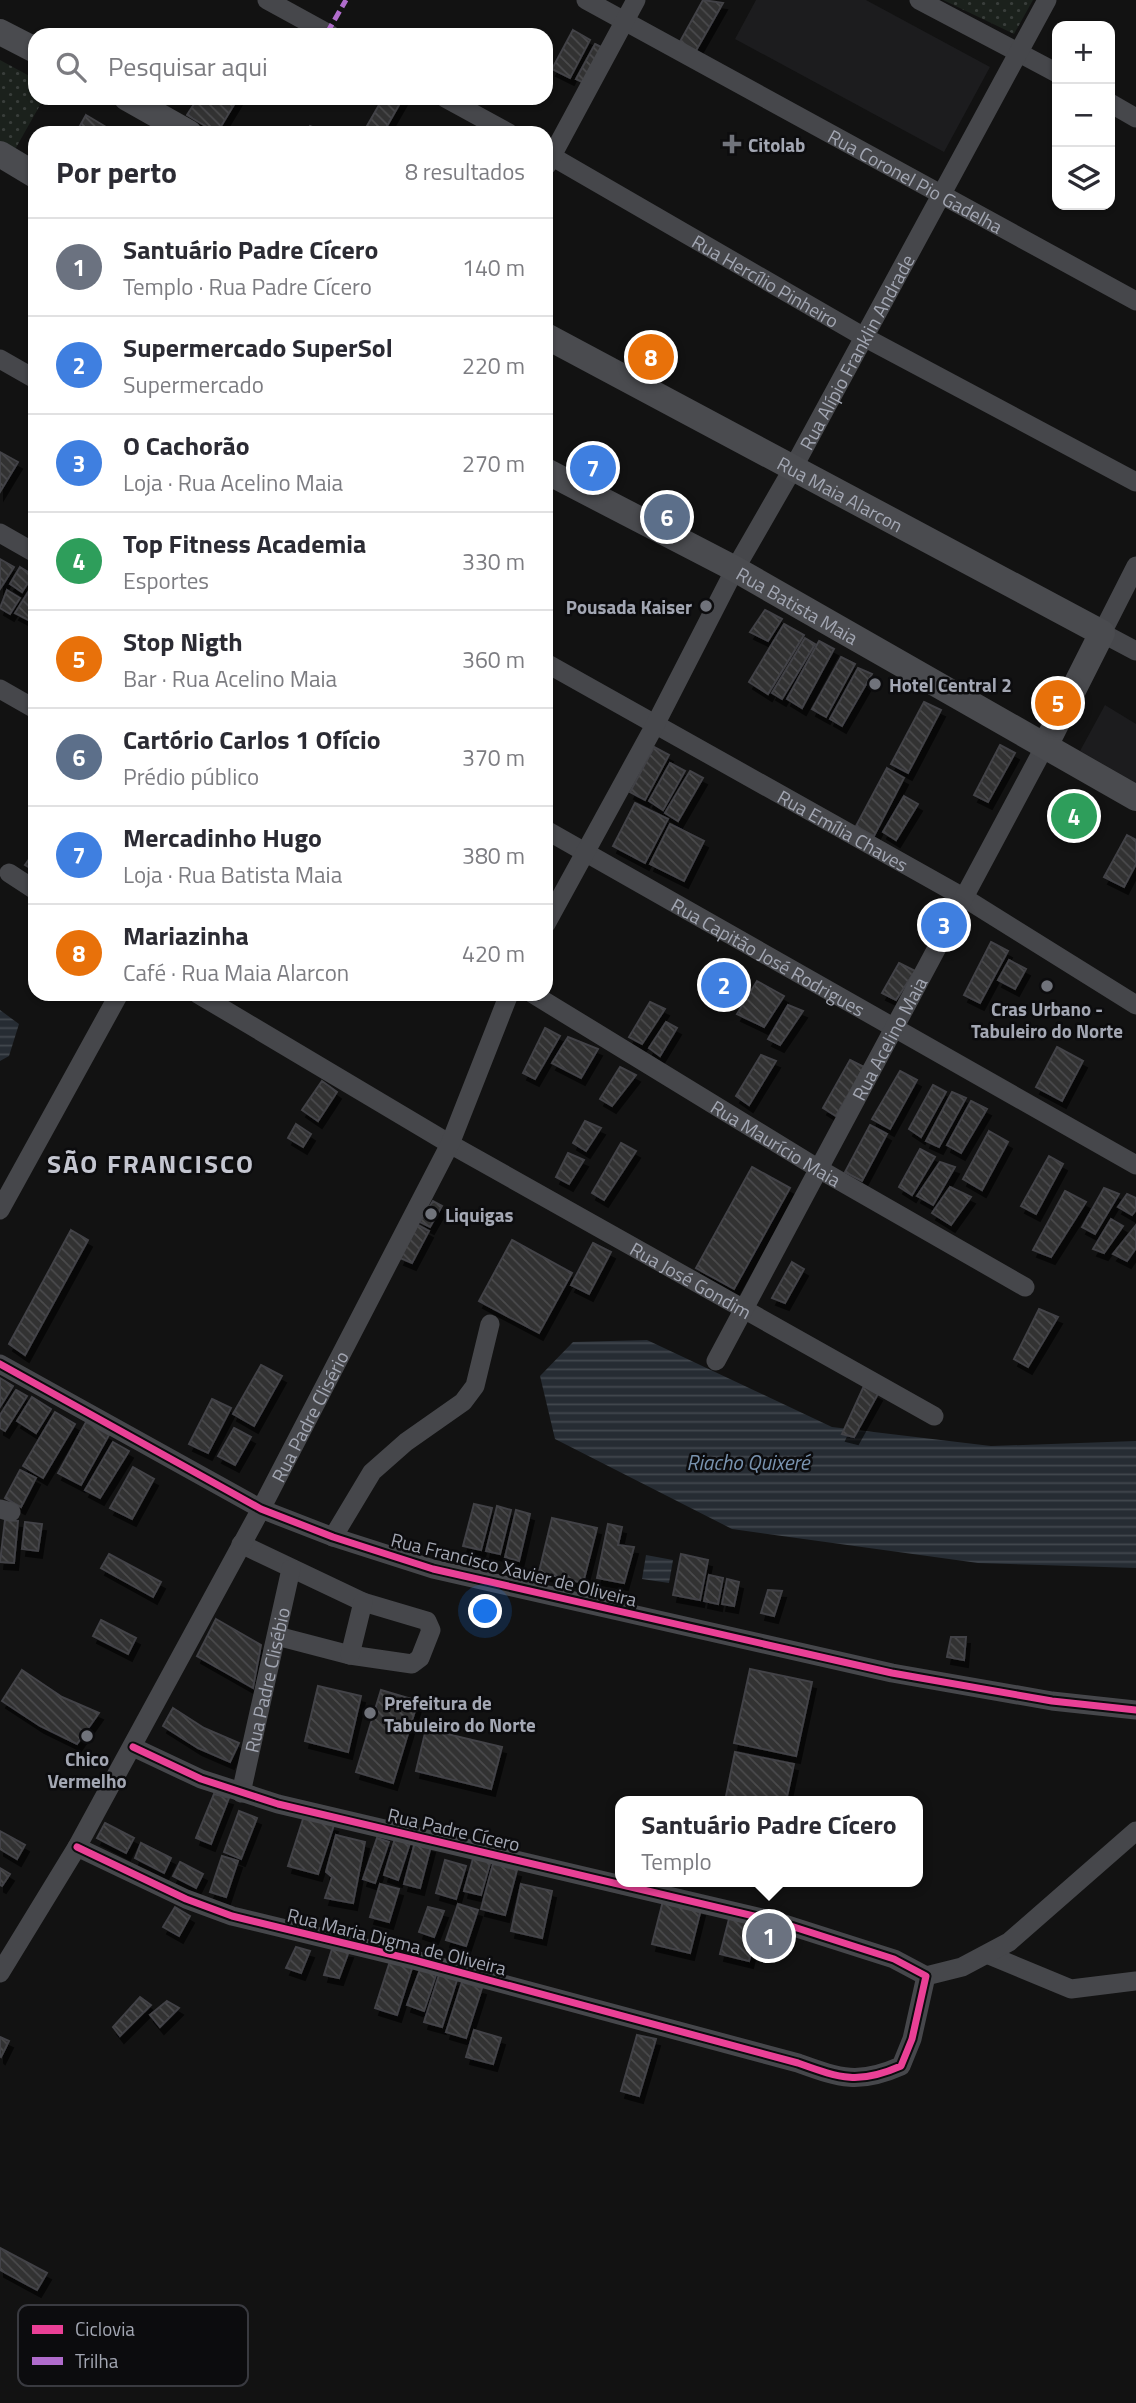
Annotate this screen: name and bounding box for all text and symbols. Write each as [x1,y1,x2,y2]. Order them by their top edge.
map controls [1052,21,1115,210]
button: + [1052,21,1115,84]
search box [28,28,553,105]
text: Pesquisar aqui [108,47,268,86]
icon: search [52,48,90,86]
button: − [1052,84,1115,147]
street label: Rua Coronel Pio Gadelha [823,121,1009,240]
place label: Citolab [748,130,805,159]
marker: Citolab [722,134,742,154]
button: layers [1052,147,1115,210]
text: Por perto [56,149,177,195]
text: 8 resultados [405,154,525,189]
street label: Rua Hercílio Pinheiro [687,226,845,334]
text: Santuário Padre Cícero [123,230,378,269]
street label: Rua Alípio Franklin Andrade [791,249,921,455]
text: 1 [73,250,85,285]
text: 140 m [462,250,525,285]
text: Templo · Rua Padre Cícero [123,269,372,304]
text: Supermercado SuperSol [123,328,393,367]
pin: 8 [628,331,674,383]
text: 2 [73,348,85,383]
text: 220 m [462,348,525,383]
text: Supermercado [123,367,264,402]
text: O Cachorão [123,426,250,465]
pin: 7 [570,442,616,494]
text: 3 [73,446,85,481]
text: 270 m [462,446,525,481]
street label: Rua Maia Alarcon [773,448,909,539]
text: Loja · Rua Acelino Maia [123,465,343,500]
pin: 6 [644,491,690,543]
text: Top Fitness Academia [123,524,366,563]
text: 4 [73,544,85,579]
text: 330 m [462,544,525,579]
street label: Rua Batista Maia [731,558,864,651]
text: Esportes [123,563,209,598]
place label: Pousada Kaiser [566,592,692,621]
marker: Pousada Kaiser [698,598,714,614]
text: Stop Nigth [123,622,243,661]
text: 5 [73,642,85,677]
text: 360 m [462,642,525,677]
text: Bar · Rua Acelino Maia [123,661,337,696]
place label: Hotel Central 2 [889,670,1012,699]
marker: Hotel Central 2 [867,676,883,692]
pin: 5 [1035,677,1081,729]
text: Cartório Carlos 1 Ofício [123,720,381,759]
text: 6 [73,740,85,775]
text: 370 m [462,740,525,775]
text: Prédio público [123,759,259,794]
street label: Rua Emília Chaves [773,782,914,878]
pin: 4 [1051,790,1097,842]
text: Mercadinho Hugo [123,818,322,857]
text: 7 [73,838,85,873]
text: 380 m [462,838,525,873]
text: Loja · Rua Batista Maia [123,857,342,892]
street label: Rua Capitão José Rodrigues [666,890,871,1023]
pin: 3 [921,899,967,951]
text: Mariazinha [123,916,249,955]
text: 8 [73,936,85,971]
text: 420 m [462,936,525,971]
text: Café · Rua Maia Alarcon [123,955,349,990]
pin: 2 [701,959,747,1011]
street label: Rua Acelino Maia [844,971,934,1105]
marker: Cras Urbano - Tabuleiro do Norte [1039,978,1055,994]
place label: Cras Urbano - Tabuleiro do Norte [971,994,1123,1045]
street label: Rua Maurício Maia [706,1092,847,1194]
district label: SÃO FRANCISCO [47,1144,255,1183]
place label: Liquigas [445,1200,513,1229]
marker: Liquigas [423,1206,439,1222]
street label: Rua José Gondim [625,1234,757,1325]
street label: Rua Padre Clisério [263,1345,355,1487]
water label: Riacho Quixeré [687,1446,812,1478]
street label: Rua Francisco Xavier de Oliveira [388,1524,640,1614]
your location [468,1594,502,1628]
street label: Rua Padre Clisébio [236,1604,297,1755]
place label: Prefeitura de Tabuleiro do Norte [384,1688,536,1739]
marker: Prefeitura de Tabuleiro do Norte [362,1705,378,1721]
marker: Chico Vermelho [79,1728,95,1744]
place label: Chico Vermelho [47,1744,127,1795]
popup [615,1796,923,1887]
street label: Rua Padre Cícero [385,1800,523,1858]
text: Santuário Padre Cícero [641,1805,897,1844]
text: Templo [641,1844,712,1879]
street label: Rua Maria Digma de Oliveira [284,1900,510,1982]
pin: 1 [746,1910,792,1962]
legend [18,2305,248,2386]
text: Ciclovia [75,2314,135,2343]
text: Trilha [75,2346,119,2375]

